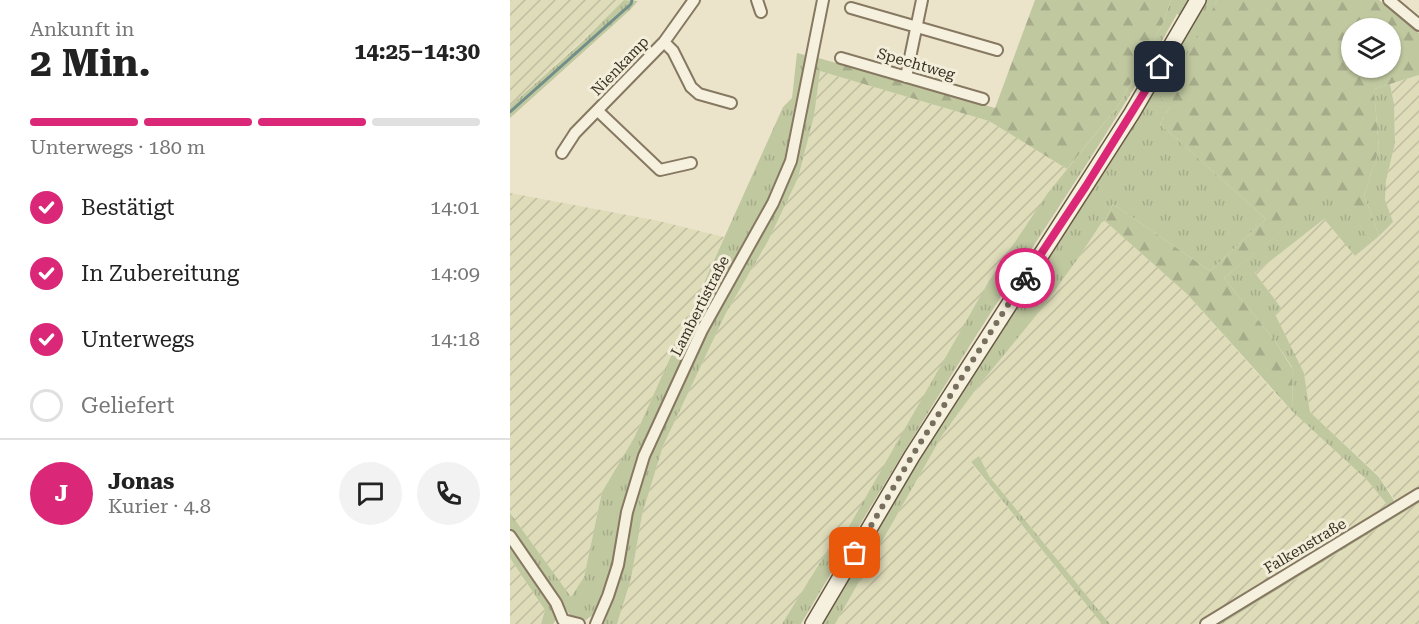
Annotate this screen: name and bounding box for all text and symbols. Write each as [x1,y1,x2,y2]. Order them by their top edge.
text: Ankunft in [30,17,134,41]
map controls [1341,18,1401,78]
button: layers [1341,18,1401,78]
street label: Nienkamp [587,33,653,99]
text: 14:25–14:30 [354,39,480,64]
text: 2 Min. [30,40,151,86]
pin [1134,41,1185,92]
street label: Spechtweg [875,44,957,84]
icon: home [1143,50,1176,83]
text: Unterwegs · 180 m [30,135,205,159]
icon: check [30,191,63,224]
text: Bestätigt [81,195,174,220]
text: 14:01 [430,195,480,219]
courier [995,248,1055,308]
street label: Lambertistraße [667,253,733,359]
icon: check [30,257,63,290]
text: In Zubereitung [81,261,239,286]
text: 14:09 [430,261,480,285]
icon: bike [1009,262,1042,295]
icon: check [30,323,63,356]
text: Unterwegs [81,327,195,352]
text: 14:18 [430,327,480,351]
text: Geliefert [81,393,174,418]
button: chat [339,462,402,525]
button: phone [417,462,480,525]
text: Jonas [108,469,174,494]
text: J [55,481,68,506]
text: Kurier · 4.8 [108,494,211,518]
street label: Falkenstraße [1261,514,1349,578]
pin [829,527,880,578]
icon: bag [838,536,871,569]

